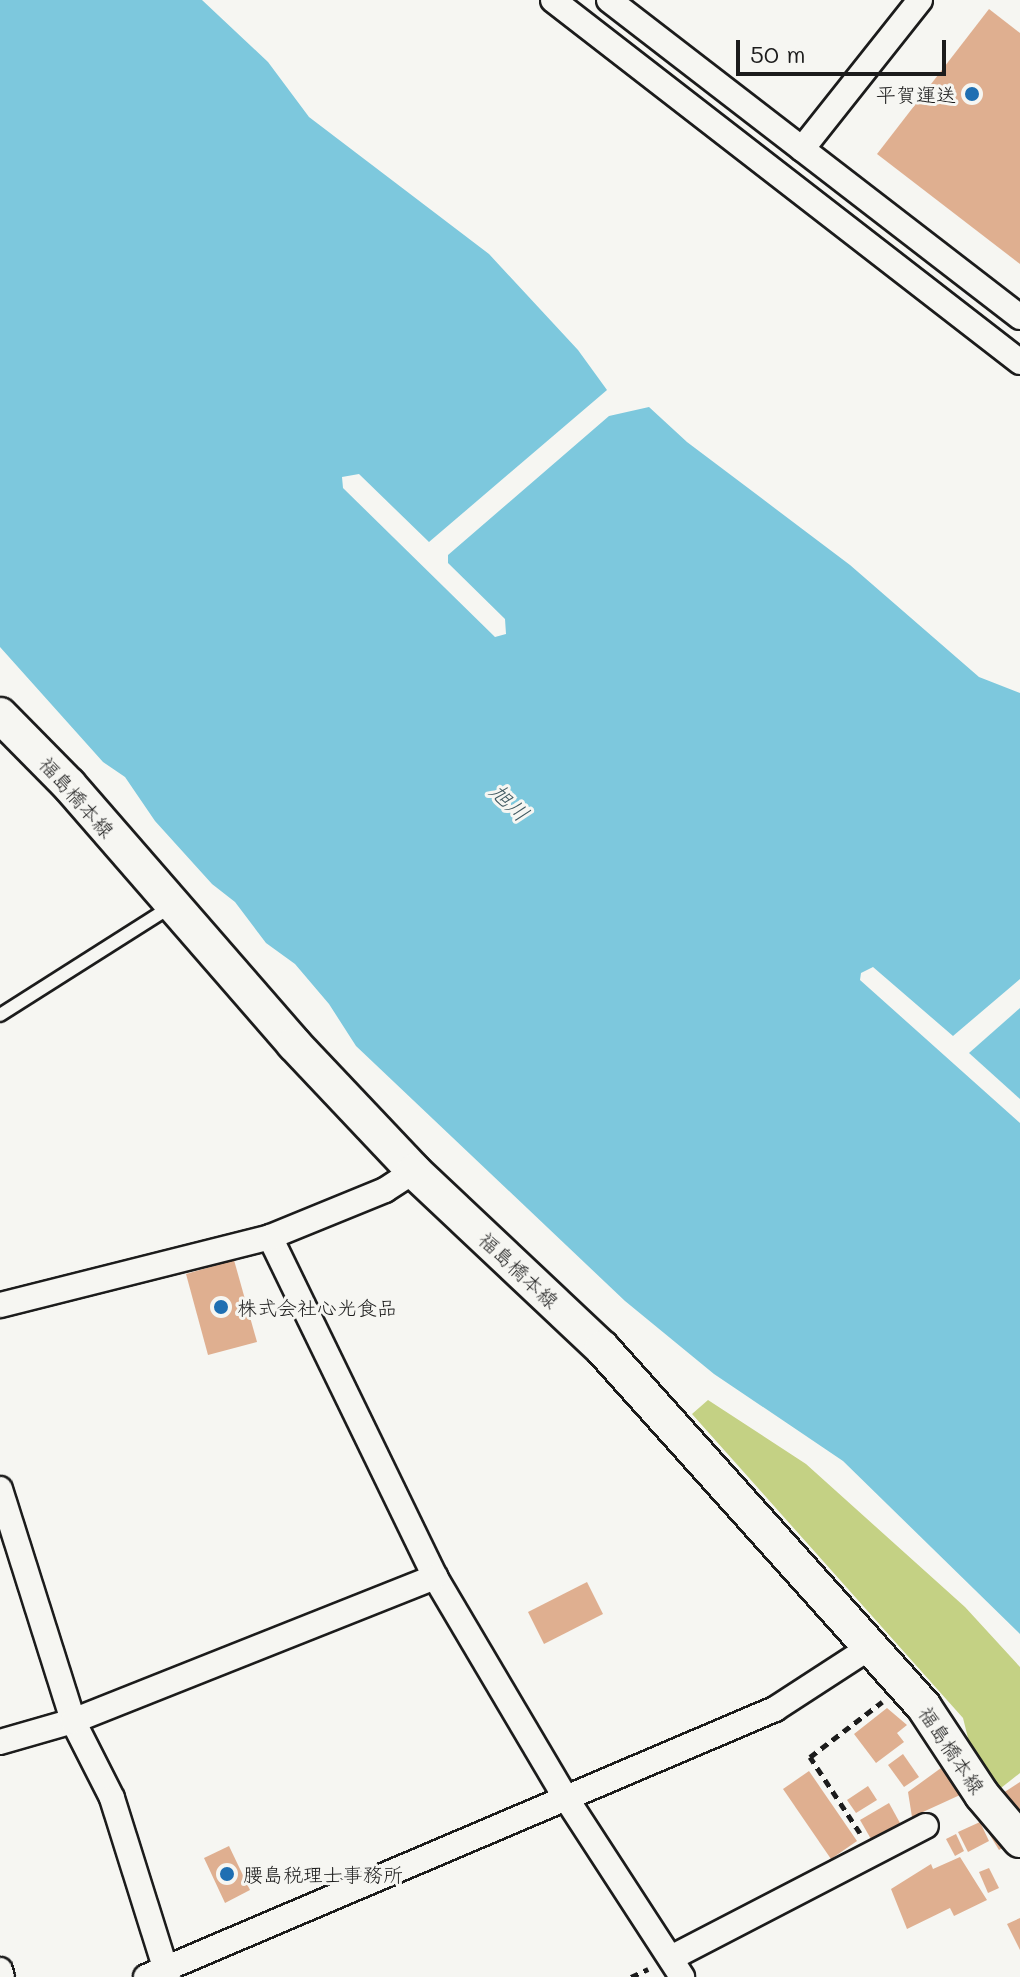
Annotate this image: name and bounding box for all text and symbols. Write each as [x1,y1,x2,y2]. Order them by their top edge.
scale bar [740,24,950,74]
text: 50 m [750,38,806,69]
place label: 平賀運送 [876,82,956,106]
marker: 平賀運送 [963,85,981,103]
street label: 福島橋本線 [35,752,119,842]
water label: 旭川 [485,777,535,827]
street label: 福島橋本線 [474,1227,564,1313]
place label: 株式会社心光食品 [237,1295,397,1319]
marker: 株式会社心光食品 [212,1298,230,1316]
street label: 福島橋本線 [914,1702,990,1798]
place label: 腰島税理士事務所 [243,1862,403,1886]
marker: 腰島税理士事務所 [218,1865,236,1883]

